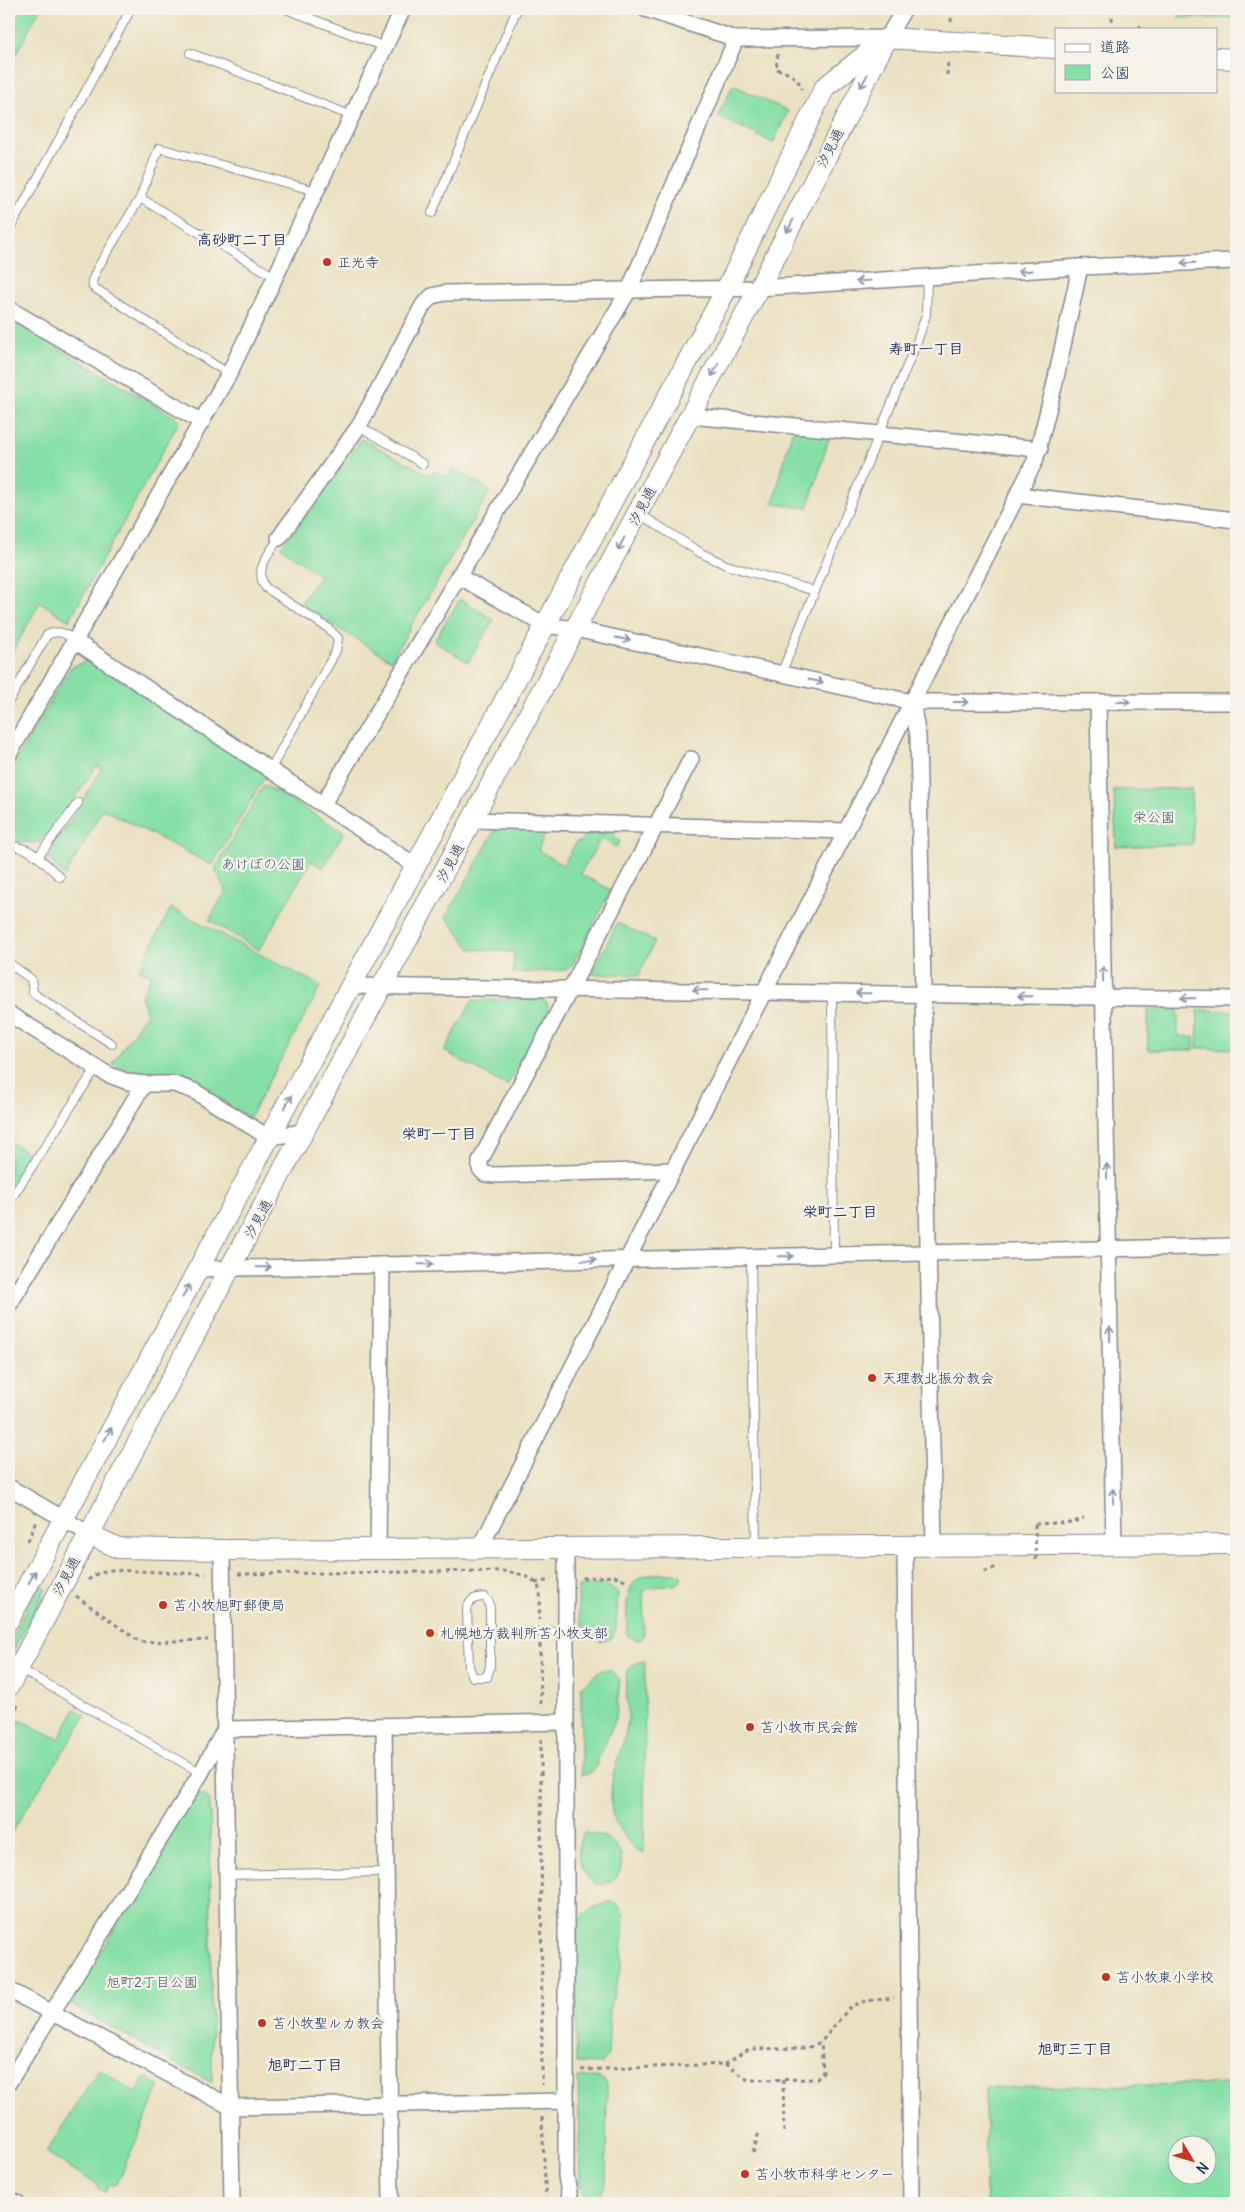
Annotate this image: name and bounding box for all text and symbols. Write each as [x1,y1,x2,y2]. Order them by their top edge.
legend [1055,28,1218,92]
text: 道路 [1100,37,1130,56]
text: 公園 [1100,63,1130,82]
one-way arrow [859,73,868,88]
street label: 汐見通 [812,125,848,171]
one-way arrow [785,218,794,233]
district label: 高砂町二丁目 [197,230,287,249]
place label: 正光寺 [337,253,379,271]
marker: 正光寺 [321,256,333,268]
one-way arrow [1180,258,1196,267]
one-way arrow [1018,266,1034,275]
one-way arrow [855,277,871,286]
district label: 寿町一丁目 [888,339,964,358]
one-way arrow [710,362,719,377]
street label: 汐見通 [624,483,660,529]
one-way arrow [616,536,626,550]
one-way arrow [615,635,631,645]
one-way arrow [808,677,824,686]
one-way arrow [952,697,968,707]
one-way arrow [1114,697,1131,707]
park label: 栄公園 [1133,808,1175,826]
street label: 汐見通 [432,840,468,886]
park label: あけぼの公園 [221,855,305,873]
one-way arrow [1098,966,1108,982]
one-way arrow [692,985,708,995]
one-way arrow [855,989,871,998]
one-way arrow [1017,991,1034,1001]
one-way arrow [1180,993,1196,1003]
one-way arrow [283,1095,293,1109]
district label: 栄町一丁目 [401,1124,477,1143]
one-way arrow [1102,1163,1112,1180]
street label: 汐見通 [240,1196,276,1242]
district label: 栄町二丁目 [802,1202,878,1221]
one-way arrow [778,1251,794,1261]
one-way arrow [580,1255,596,1265]
one-way arrow [418,1259,434,1269]
one-way arrow [256,1263,272,1272]
one-way arrow [181,1284,191,1299]
one-way arrow [1105,1326,1115,1342]
place label: 天理教北振分教会 [882,1369,994,1387]
marker: 天理教北振分教会 [866,1372,878,1384]
one-way arrow [103,1426,113,1441]
one-way arrow [1108,1488,1118,1504]
street label: 汐見通 [48,1553,84,1599]
one-way arrow [27,1570,37,1585]
place label: 苫小牧旭町郵便局 [173,1596,285,1614]
marker: 苫小牧旭町郵便局 [157,1599,169,1611]
place label: 札幌地方裁判所苫小牧支部 [440,1624,608,1642]
marker: 札幌地方裁判所苫小牧支部 [424,1627,436,1639]
place label: 苫小牧市民会館 [760,1718,858,1736]
marker: 苫小牧市民会館 [744,1721,756,1733]
place label: 苫小牧東小学校 [1116,1968,1214,1986]
marker: 苫小牧東小学校 [1100,1971,1112,1983]
park label: 旭町2丁目公園 [106,1973,198,1991]
place label: 苫小牧聖ルカ教会 [272,2014,384,2032]
marker: 苫小牧聖ルカ教会 [256,2017,268,2029]
district label: 旭町三丁目 [1037,2039,1113,2058]
district label: 旭町二丁目 [267,2055,343,2074]
north arrow [1168,2134,1218,2184]
text: N [1192,2159,1212,2177]
place label: 苫小牧市科学センター [755,2165,894,2183]
marker: 苫小牧市科学センター [739,2168,751,2180]

